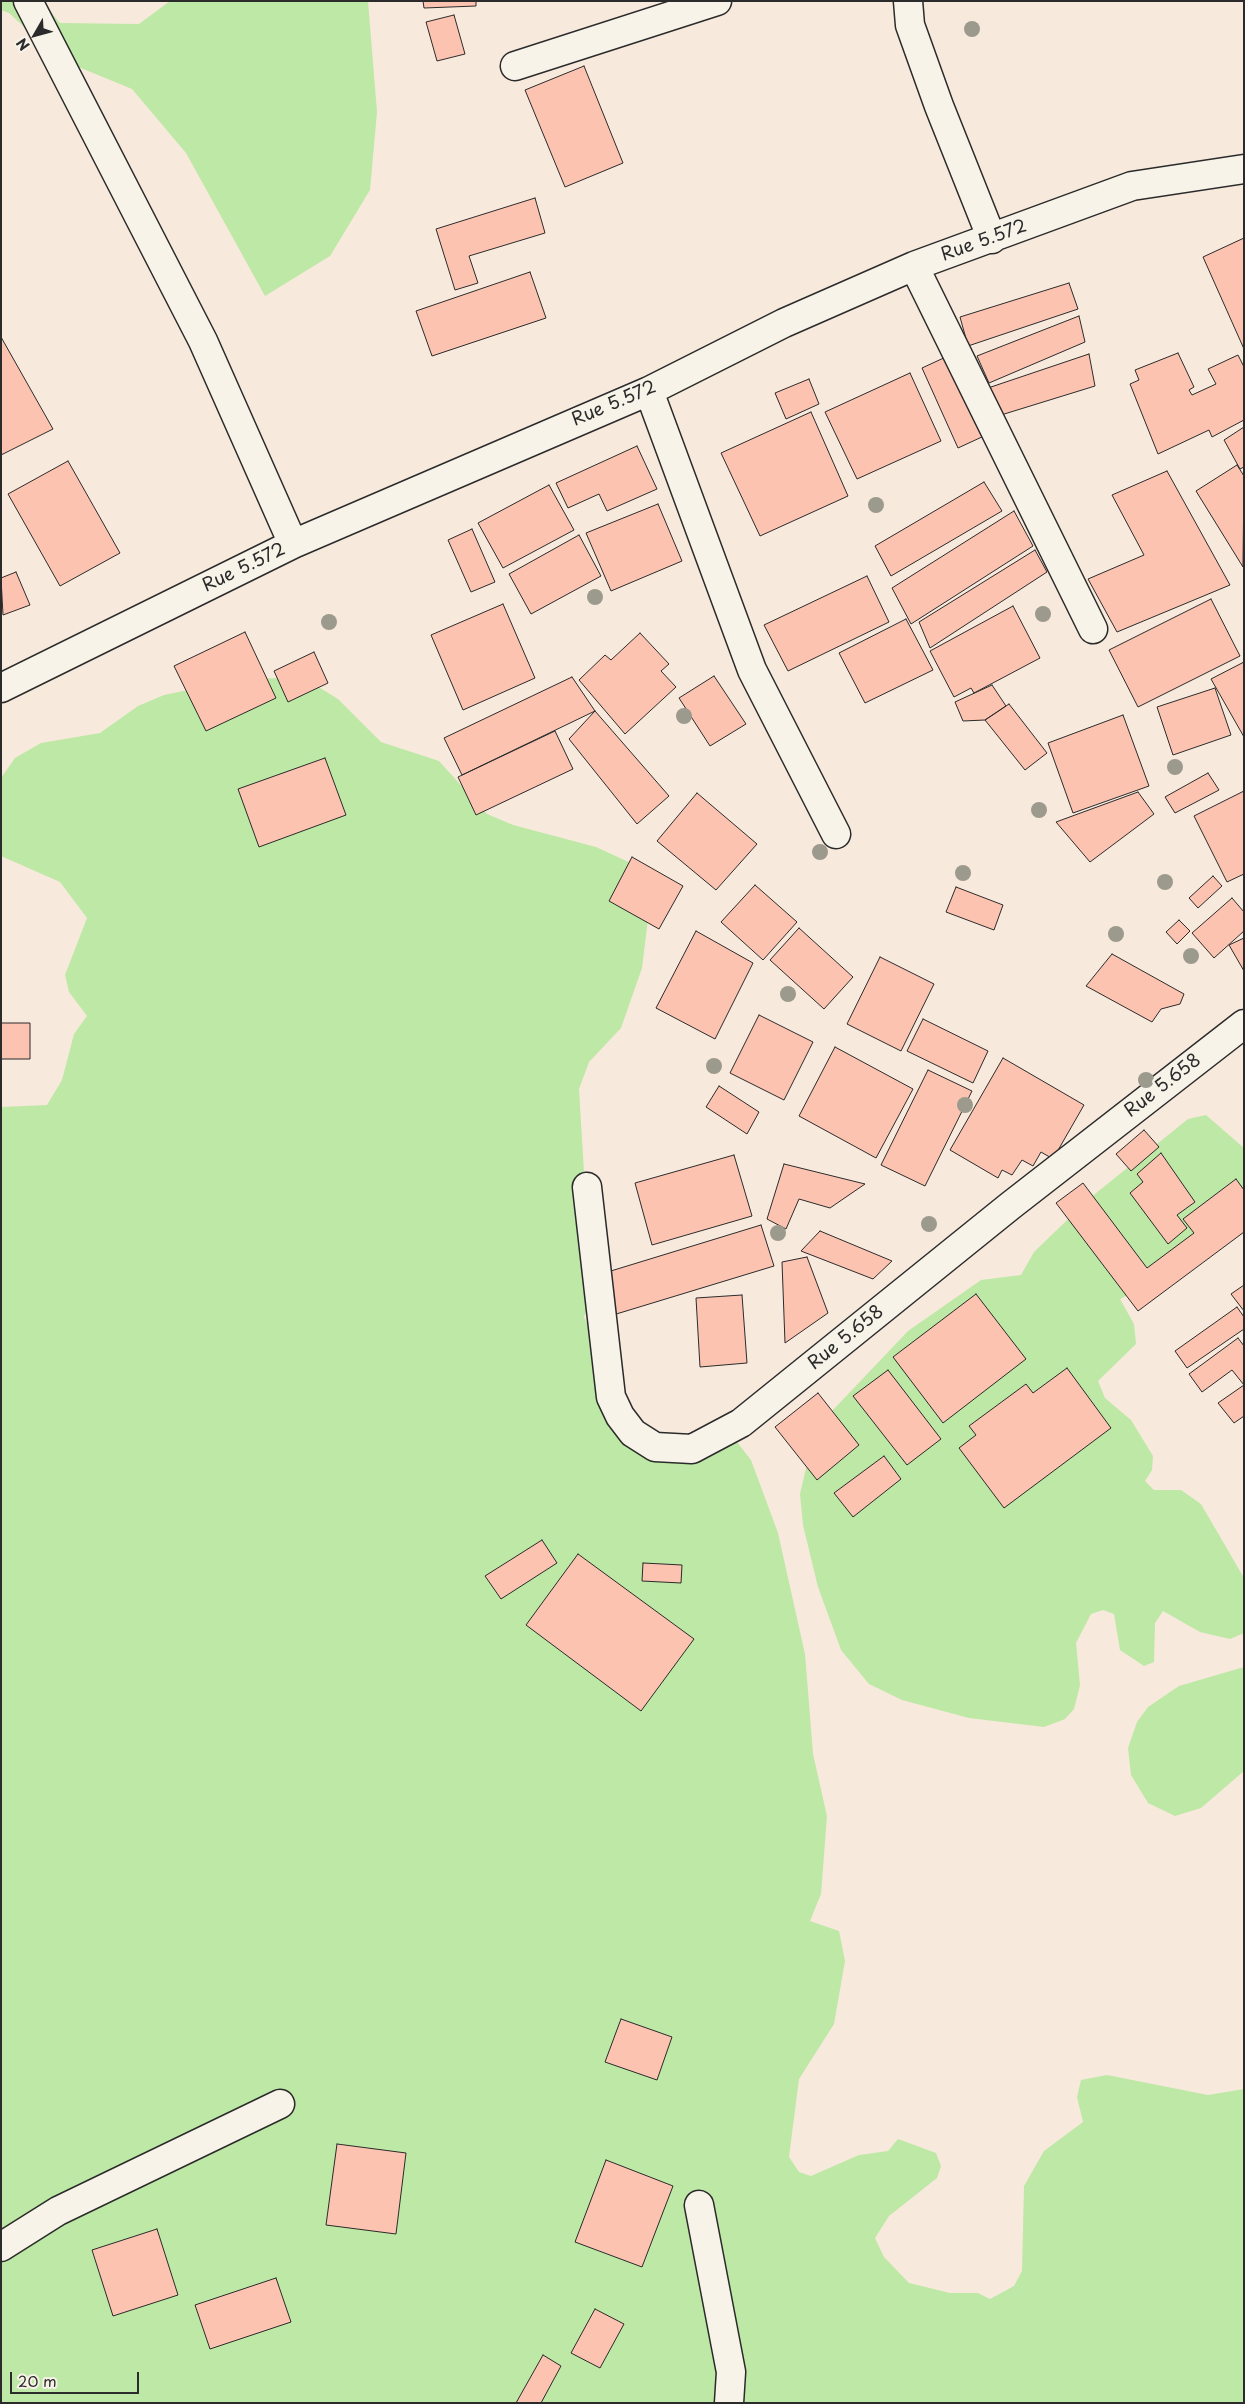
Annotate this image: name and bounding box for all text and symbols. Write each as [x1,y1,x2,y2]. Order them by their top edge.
north arrow [10,10,60,60]
text: N [11,34,34,55]
street label: Rue 5.572 [938,216,1030,266]
street label: Rue 5.572 [569,377,659,431]
street label: Rue 5.572 [199,539,289,597]
street label: Rue 5.658 [1121,1050,1205,1122]
street label: Rue 5.658 [804,1301,888,1375]
scale bar [12,2362,141,2394]
text: 20 m [18,2369,57,2392]

